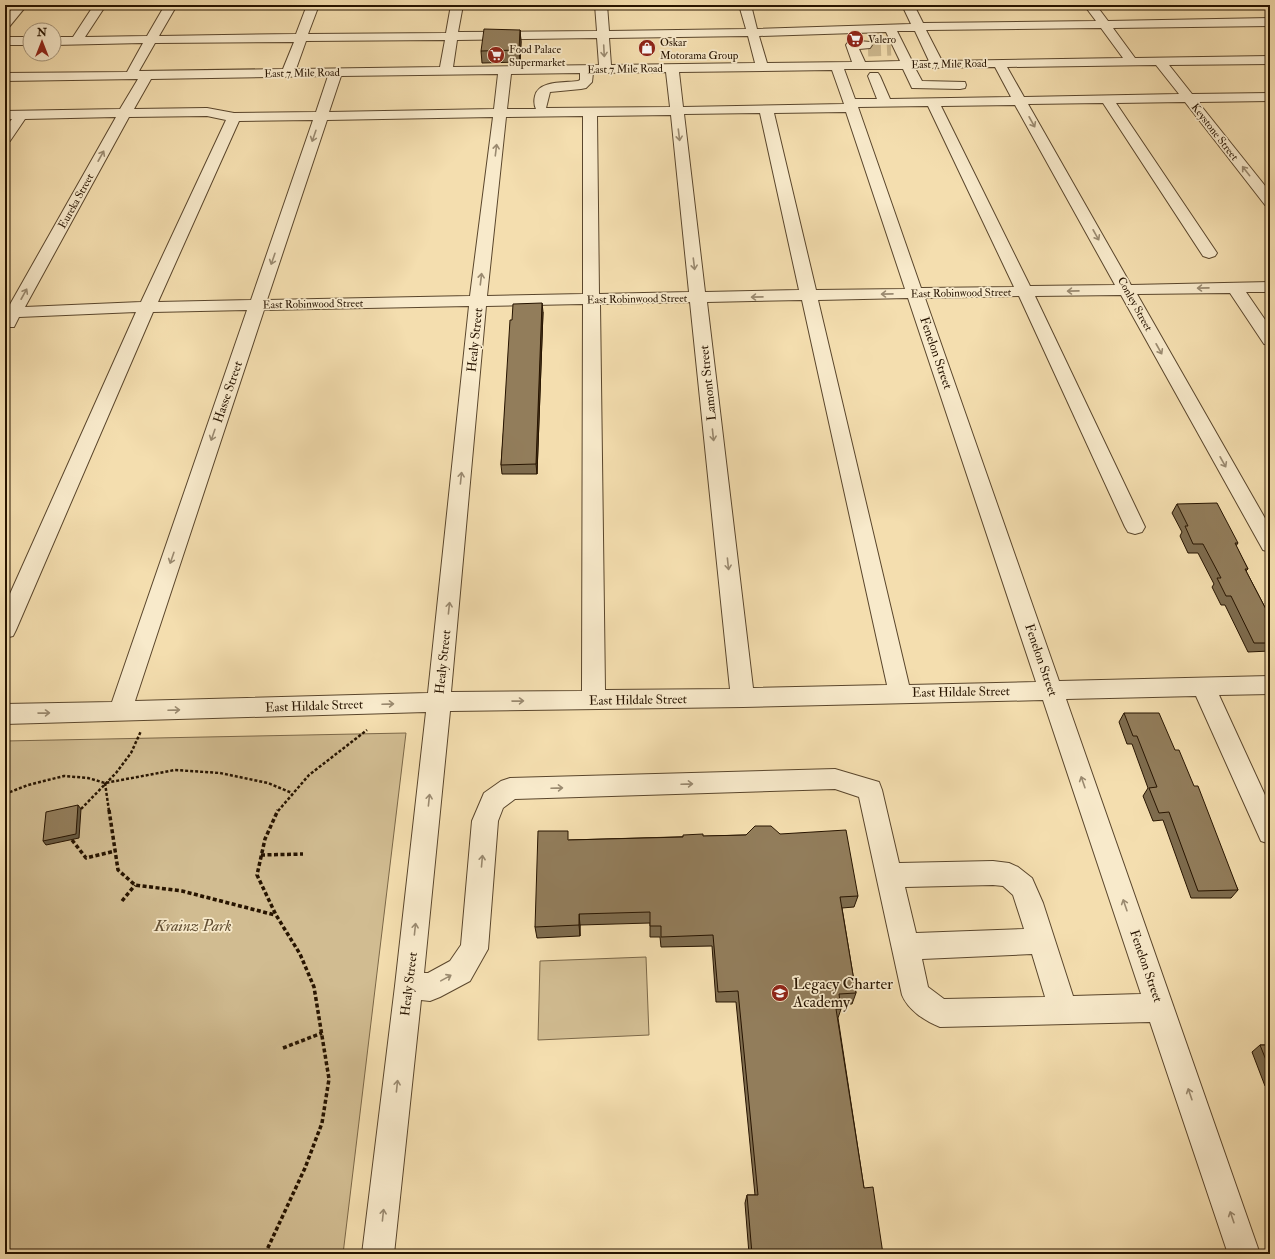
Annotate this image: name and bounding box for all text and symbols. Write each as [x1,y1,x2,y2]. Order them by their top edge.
north arrow [22,22,62,62]
text: N [36,26,48,39]
supermarket icon: Valero [845,29,865,49]
place label: Valero [868,33,896,46]
place label: Oskar Motorama Group [660,36,739,63]
shop icon: Oskar Motorama Group [637,38,657,58]
place label: Food Palace Supermarket [509,43,566,70]
one-way arrow [600,44,607,57]
supermarket icon: Food Palace Supermarket [486,45,506,65]
street label: East 7 Mile Road [911,57,988,71]
street label: East 7 Mile Road [587,62,664,76]
street label: East 7 Mile Road [264,66,341,80]
street label: Keystone Street [1188,101,1242,164]
one-way arrow [1029,116,1037,128]
one-way arrow [676,128,683,141]
one-way arrow [310,129,318,141]
one-way arrow [492,144,499,157]
one-way arrow [98,150,106,162]
one-way arrow [1242,166,1250,177]
street label: Eureka Street [56,171,97,231]
one-way arrow [1092,229,1100,241]
one-way arrow [269,252,276,265]
one-way arrow [690,257,698,270]
one-way arrow [477,273,485,286]
street label: Conley Street [1114,275,1155,334]
one-way arrow [1197,285,1210,292]
street label: East Robinwood Street [911,286,1012,300]
one-way arrow [1067,287,1080,295]
one-way arrow [21,288,28,300]
one-way arrow [881,291,894,298]
street label: East Robinwood Street [587,292,688,306]
one-way arrow [751,293,764,301]
street label: East Robinwood Street [263,297,364,311]
street label: Healy Street [464,307,487,373]
street label: Fenelon Street [916,315,956,391]
one-way arrow [1156,343,1164,355]
street label: Lamont Street [696,344,720,422]
street label: Hasse Street [210,359,246,425]
one-way arrow [710,428,717,441]
one-way arrow [209,429,217,441]
one-way arrow [1220,456,1228,468]
one-way arrow [457,472,465,485]
one-way arrow [168,552,175,565]
one-way arrow [724,557,732,570]
one-way arrow [445,602,452,615]
street label: Fenelon Street [1021,622,1061,698]
street label: Healy Street [432,629,455,695]
street label: East Hildale Street [912,683,1010,701]
street label: East Hildale Street [589,691,687,709]
street label: East Hildale Street [265,696,363,716]
one-way arrow [511,697,524,705]
one-way arrow [381,700,394,708]
one-way arrow [167,706,180,714]
one-way arrow [37,709,50,717]
one-way arrow [1079,775,1086,788]
one-way arrow [680,780,693,787]
one-way arrow [550,784,563,791]
one-way arrow [425,794,433,807]
one-way arrow [478,855,486,868]
one-way arrow [1121,898,1128,911]
park label: Krainz Park [153,916,232,936]
one-way arrow [412,923,419,936]
street label: Fenelon Street [1126,928,1166,1004]
street label: Healy Street [397,951,422,1017]
one-way arrow [440,974,452,982]
place label: Legacy Charter Academy [792,974,893,1012]
school or university icon: Legacy Charter Academy [770,983,790,1003]
one-way arrow [394,1080,401,1093]
one-way arrow [1186,1088,1193,1101]
one-way arrow [379,1209,386,1222]
one-way arrow [1228,1211,1235,1224]

